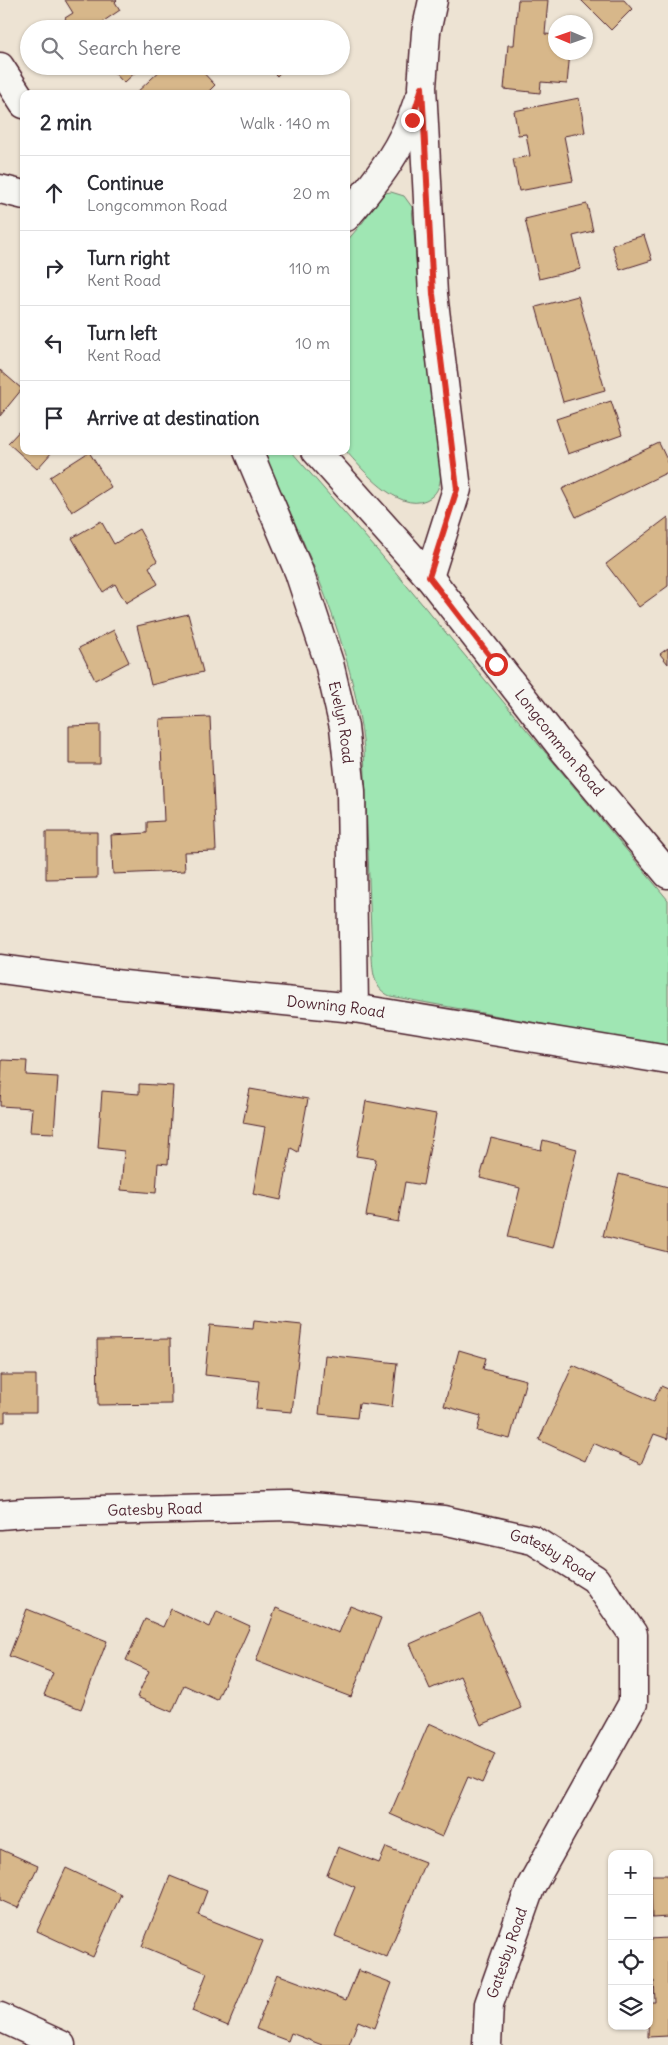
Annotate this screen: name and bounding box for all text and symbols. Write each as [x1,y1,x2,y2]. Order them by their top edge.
north arrow [548,15,593,60]
search box [20,20,350,75]
icon: search [38,34,66,62]
text: Search here [78,36,181,60]
text: 2 min [40,109,92,136]
route end [401,109,424,132]
text: Walk · 140 m [240,113,330,133]
text: Continue [87,171,164,195]
icon: ahead [40,179,68,207]
text: 20 m [293,183,330,203]
text: Longcommon Road [87,195,227,215]
text: Turn right [87,246,170,270]
icon: right [40,254,68,282]
text: 110 m [289,258,330,278]
text: Kent Road [87,270,161,290]
text: Turn left [87,321,157,345]
icon: left [40,329,68,357]
text: 10 m [295,333,330,353]
text: Kent Road [87,345,161,365]
icon: arrive [40,404,68,432]
text: Arrive at destination [87,406,260,430]
route start [485,653,508,676]
street label: Evelyn Road [325,679,358,765]
street label: Longcommon Road [511,685,608,800]
street label: Downing Road [286,991,387,1022]
street label: Gatesby Road [107,1498,203,1520]
street label: Gatesby Road [508,1525,599,1586]
map controls [608,1850,653,2030]
button: + [608,1850,653,1895]
button: − [608,1895,653,1940]
street label: Gatesby Road [482,1905,531,2001]
button: locate [608,1940,653,1985]
button: layers [608,1985,653,2030]

